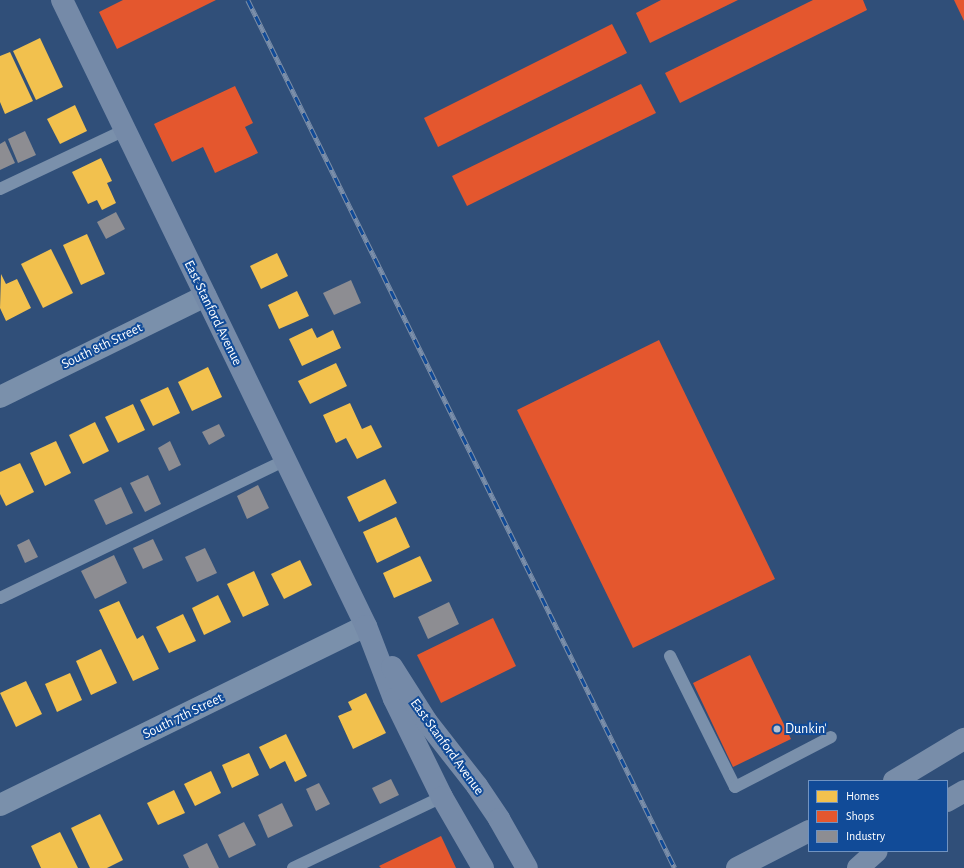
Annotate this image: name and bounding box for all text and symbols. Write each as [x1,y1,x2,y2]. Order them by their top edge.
street label: East Stanford Avenue [180,258,246,368]
street label: South 8th Street [59,319,145,373]
street label: South 7th Street [140,689,226,743]
street label: East Stanford Avenue [406,696,488,798]
place label: Dunkin' [785,721,827,737]
marker: Dunkin' [772,724,782,734]
legend [808,780,948,852]
text: Homes [846,790,879,802]
text: Shops [846,810,874,822]
text: Industry [846,830,885,842]

